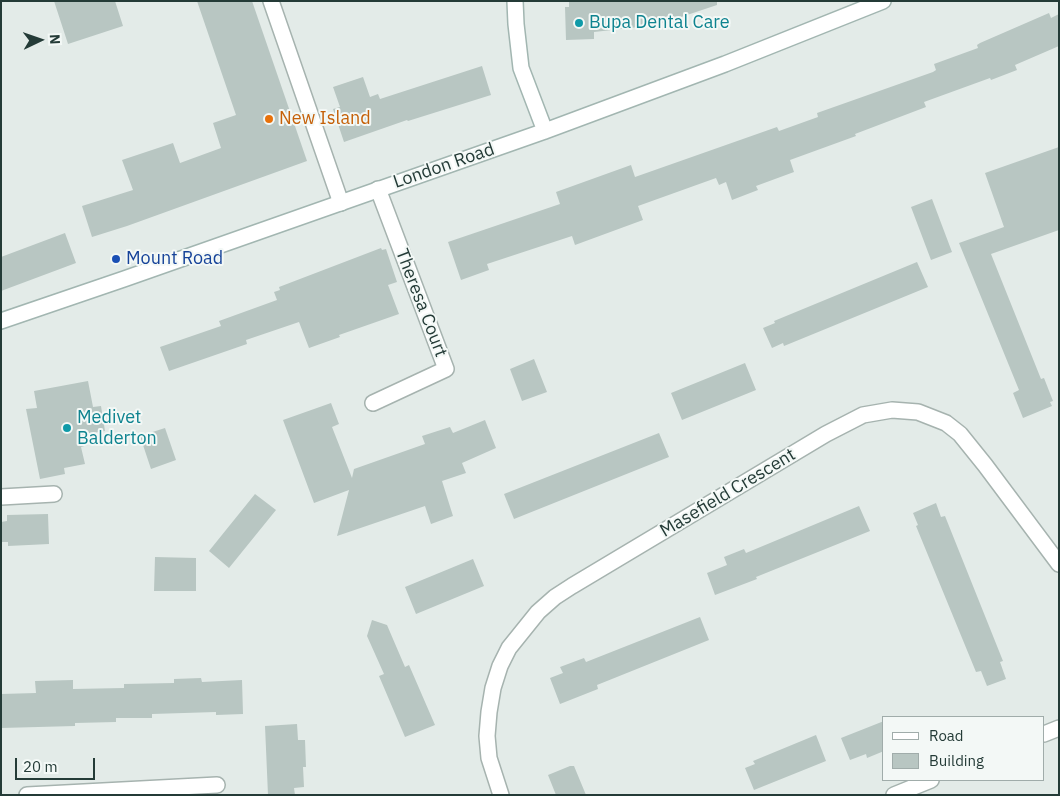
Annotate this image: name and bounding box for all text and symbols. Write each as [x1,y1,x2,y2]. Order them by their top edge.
place label: Bupa Dental Care [589,12,730,34]
north arrow [15,15,65,65]
marker: Bupa Dental Care [573,17,585,29]
text: N [46,34,64,45]
place label: New Island [279,108,371,130]
marker: New Island [263,113,275,125]
street label: London Road [391,139,497,193]
street label: Theresa Court [391,246,451,360]
place label: Mount Road [126,248,223,270]
marker: Mount Road [110,253,122,265]
place label: Medivet Balderton [77,407,157,449]
marker: Medivet Balderton [61,422,73,434]
street label: Masefield Crescent [656,444,800,542]
legend [882,716,1045,781]
text: Road [929,726,964,745]
scale bar [18,748,98,780]
text: Building [929,751,984,770]
text: 20 m [23,757,58,776]

